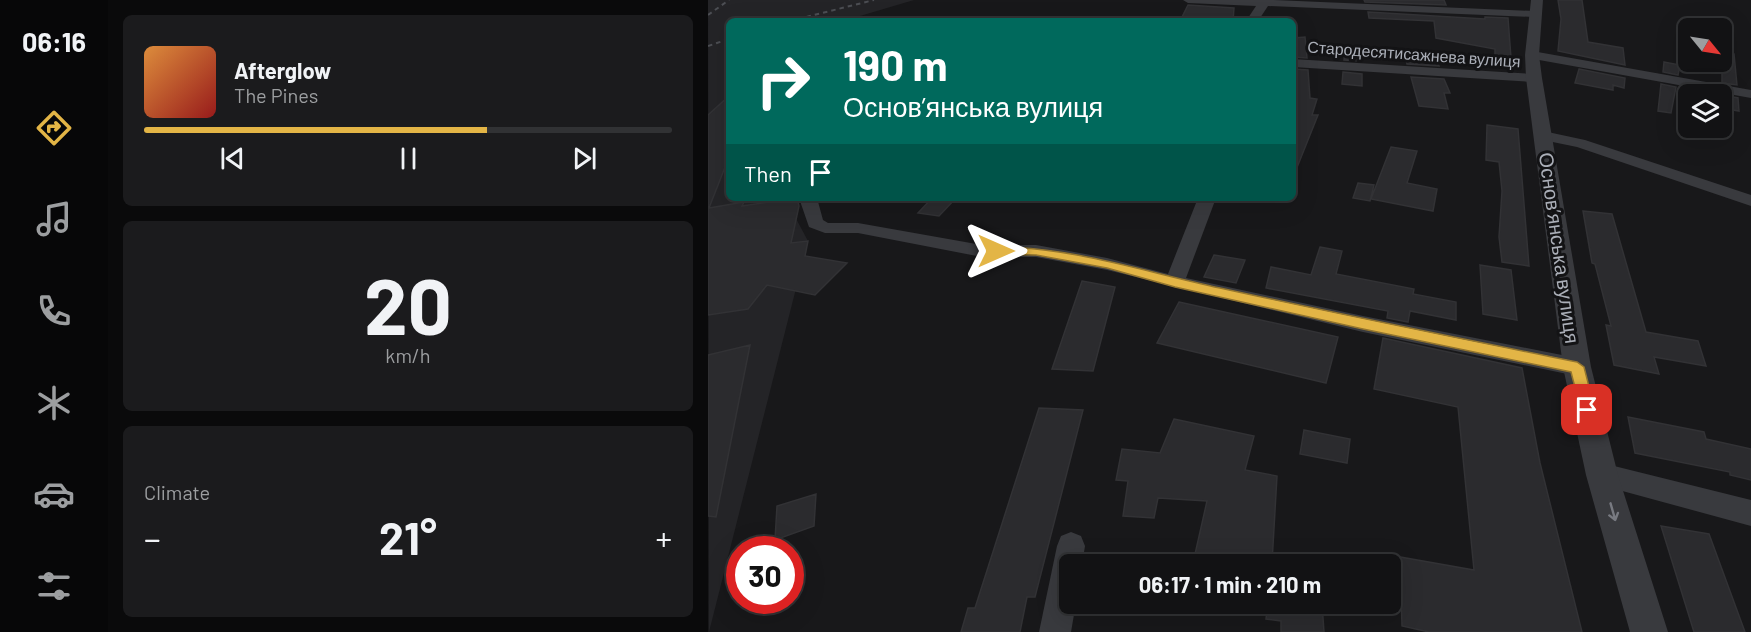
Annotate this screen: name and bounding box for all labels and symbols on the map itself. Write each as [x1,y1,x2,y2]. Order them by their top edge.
north arrow [1678,18,1732,72]
street label: Стародесятисажнева вулиця [1307,37,1521,70]
street label: Основ’янська вулиця [1535,151,1585,345]
position arrow [964,219,1028,283]
pin [1561,384,1612,435]
one-way arrow [1608,502,1619,521]
speed limit sign: 30 [726,536,804,614]

